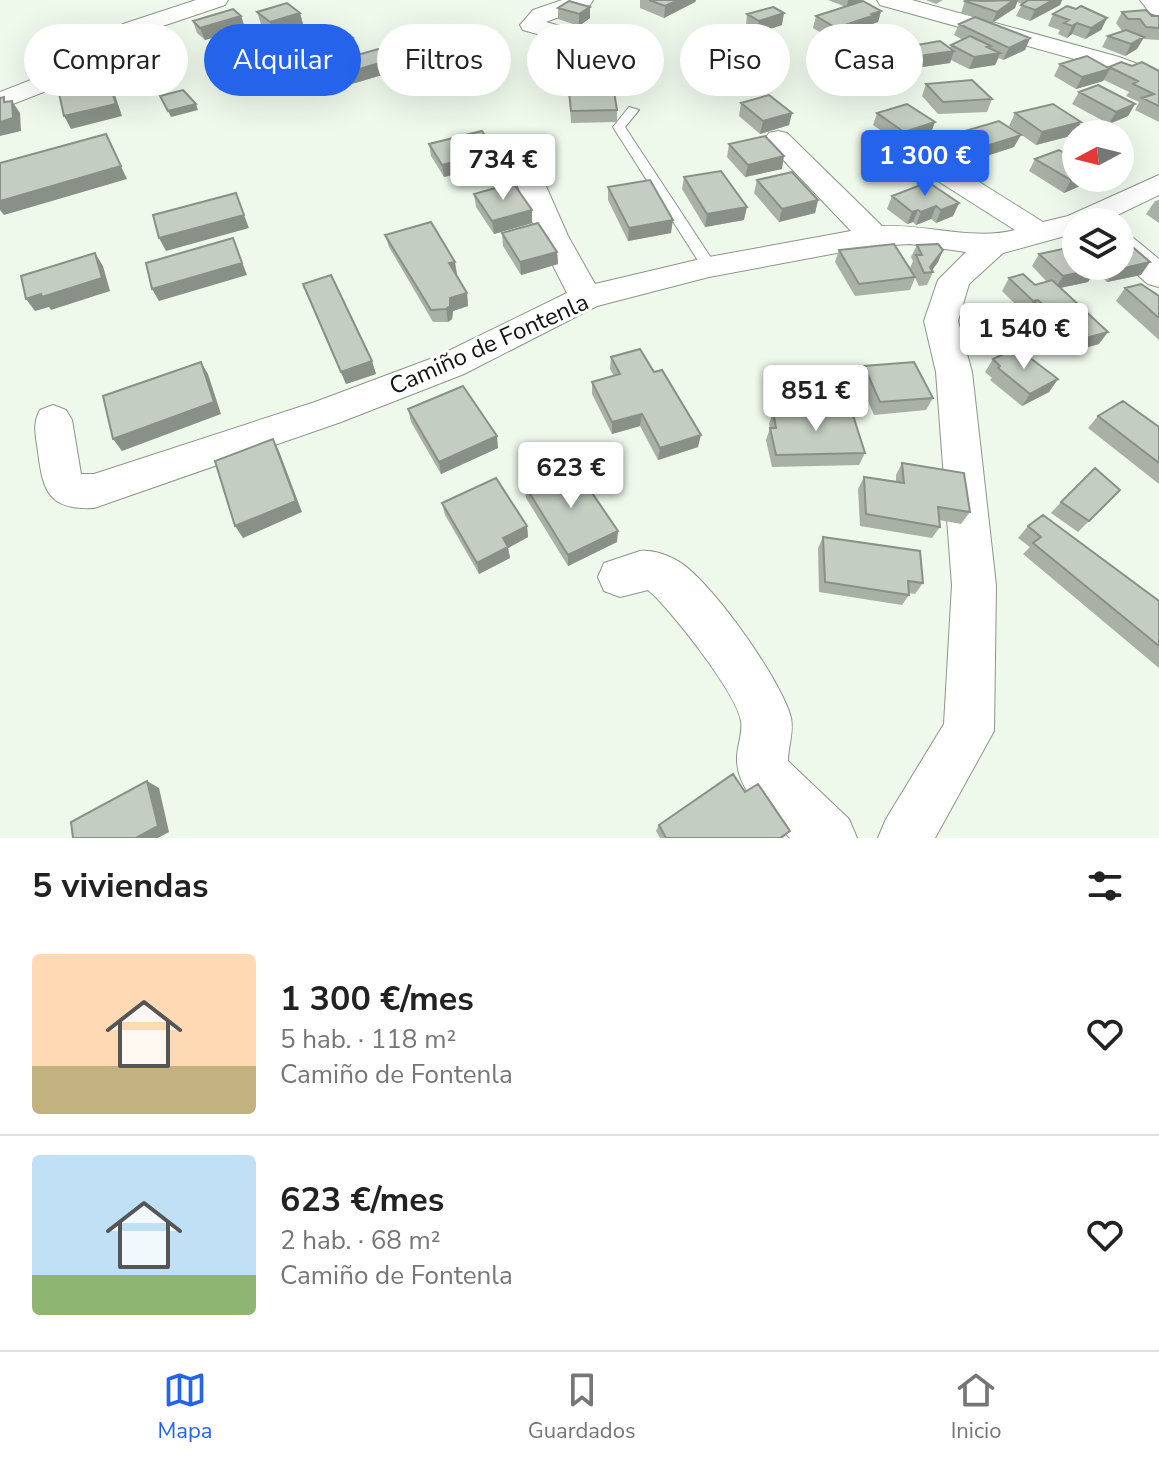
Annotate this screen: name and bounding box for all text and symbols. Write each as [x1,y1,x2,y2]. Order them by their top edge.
chip: Comprar [24,24,188,96]
chip: Alquilar [204,24,361,96]
chip: Filtros [377,24,511,96]
chip: Nuevo [527,24,664,96]
chip: Piso [680,24,790,96]
chip: Casa [806,24,923,96]
north arrow [1062,120,1134,192]
map controls [1062,120,1134,280]
pin: 1 300 € [851,130,999,198]
pin: 734 € [447,134,559,202]
text: 1 300 € [879,138,971,173]
text: 734 € [468,142,538,177]
button: layers [1062,208,1134,280]
street label: Camiño de Fontenla [384,286,594,402]
pin: 1 540 € [950,303,1098,371]
text: 1 540 € [978,311,1070,346]
pin: 851 € [760,365,872,433]
text: 851 € [781,373,851,408]
pin: 623 € [515,442,627,510]
text: 623 € [536,450,606,485]
text: 5 viviendas [32,863,209,909]
icon: filters [1083,864,1127,908]
text: 1 300 €/mes [280,976,474,1022]
icon: home [96,986,192,1082]
icon: heart [1083,1012,1127,1056]
text: 5 hab. · 118 m² [280,1022,456,1057]
text: Camiño de Fontenla [280,1057,513,1092]
text: 623 €/mes [280,1177,444,1223]
icon: home [96,1187,192,1283]
icon: heart [1083,1213,1127,1257]
text: 2 hab. · 68 m² [280,1223,441,1258]
text: Camiño de Fontenla [280,1258,513,1293]
tab: Mapa [158,1368,213,1446]
tab: Guardados [528,1368,636,1446]
tab: Inicio [951,1368,1001,1446]

